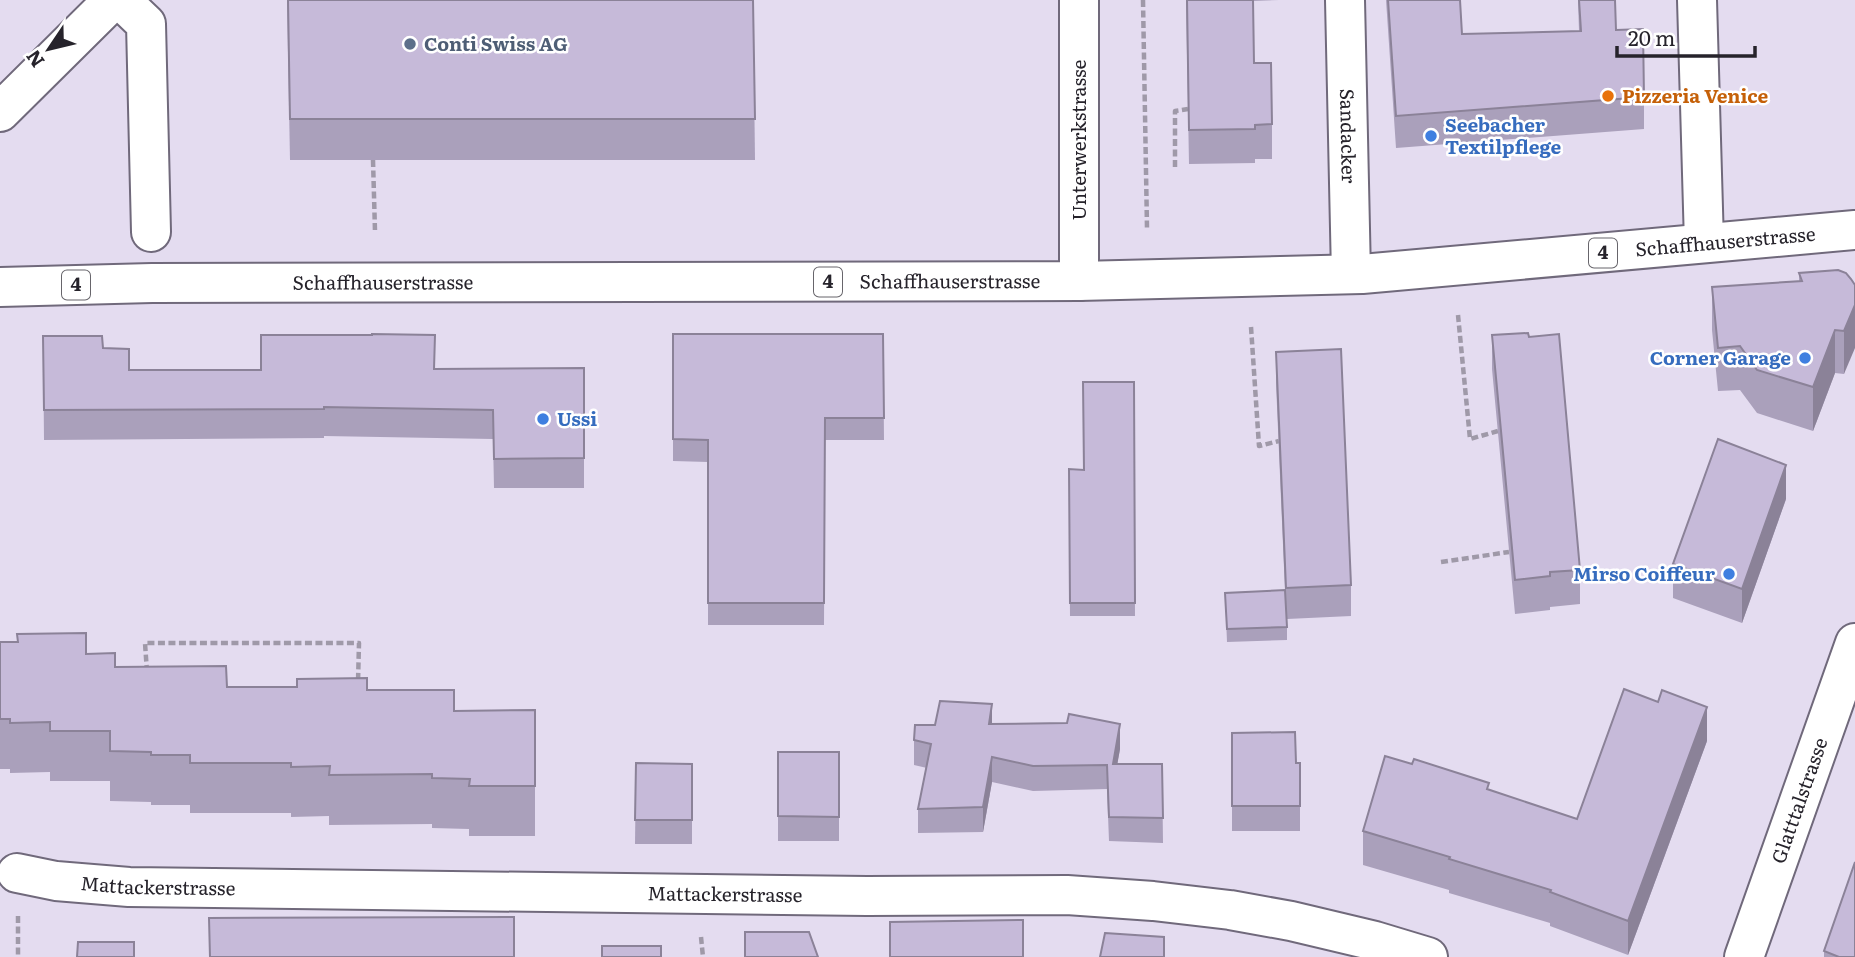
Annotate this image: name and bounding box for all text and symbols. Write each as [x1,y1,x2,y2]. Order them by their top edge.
north arrow [14,14,84,84]
scale bar [1617,14,1755,58]
text: 20 m [1628,21,1675,52]
place label: Conti Swiss AG [424,29,568,57]
marker: Conti Swiss AG [402,36,418,52]
text: N [18,45,50,74]
street label: Unterwerkstrasse [1064,59,1092,220]
place label: Pizzeria Venice [1622,81,1769,109]
street label: Sandacker [1334,88,1364,184]
marker: Pizzeria Venice [1600,88,1616,104]
place label: Seebacher Textilpflege [1445,110,1561,160]
marker: Seebacher Textilpflege [1423,128,1439,144]
street label: Schaffhauserstrasse [1634,219,1817,263]
road number: 4 [1589,239,1617,268]
street label: Schaffhauserstrasse [860,266,1040,294]
street label: Schaffhauserstrasse [293,267,473,296]
road number: 4 [814,268,842,296]
road number: 4 [62,270,90,300]
place label: Corner Garage [1650,343,1791,371]
marker: Corner Garage [1797,350,1813,366]
place label: Ussi [557,404,597,432]
marker: Ussi [535,411,551,427]
place label: Mirso Coiffeur [1573,559,1716,587]
marker: Mirso Coiffeur [1721,566,1737,582]
street label: Glatttalstrasse [1763,733,1834,867]
street label: Mattackerstrasse [80,868,236,901]
street label: Mattackerstrasse [647,878,803,908]

